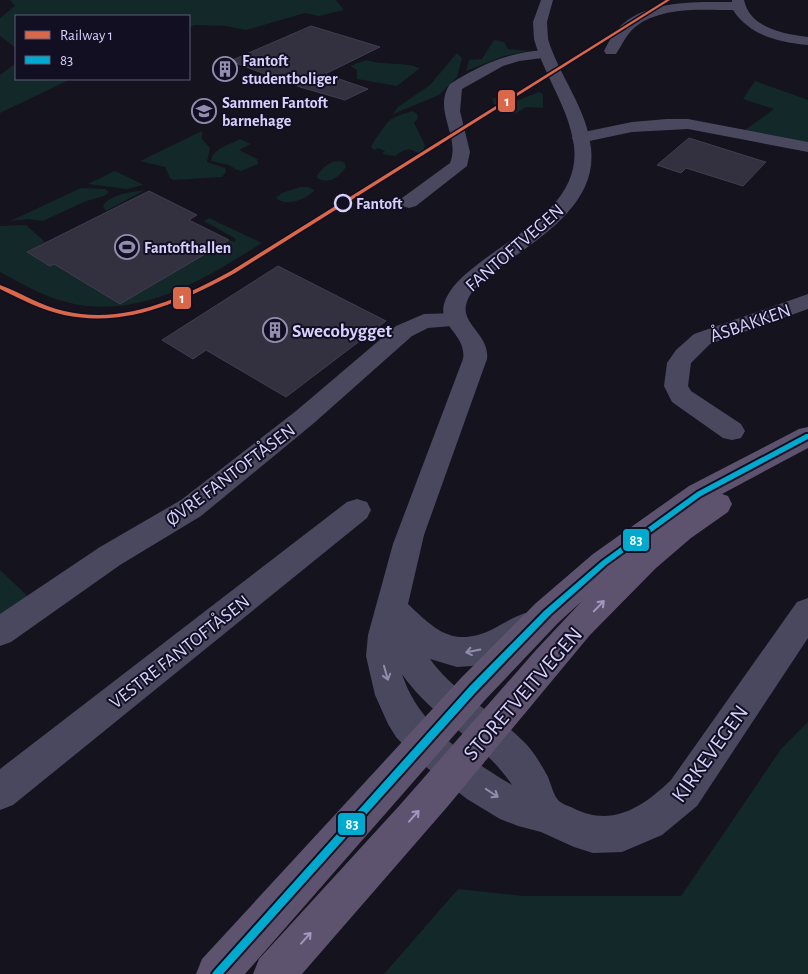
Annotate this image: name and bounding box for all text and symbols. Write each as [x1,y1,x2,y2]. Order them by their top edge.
legend [15,15,190,80]
text: Railway 1 [60,28,113,43]
text: 83 [60,53,73,68]
place label: Fantoft studentboliger [242,53,338,87]
building icon: Fantoft studentboliger [212,56,238,82]
line badge: 1 [497,89,516,113]
place label: Sammen Fantoft barnehage [222,95,329,129]
text: 1 [504,95,510,109]
school or university icon: Sammen Fantoft barnehage [191,98,217,124]
marker: Fantoft [334,194,352,212]
place label: Fantoft [356,196,403,212]
street label: FANTOFTVEGEN [462,201,568,296]
sports icon: Fantofthallen [114,234,140,260]
place label: Fantofthallen [144,240,231,256]
line badge: 1 [172,286,192,310]
text: 1 [179,292,185,306]
street label: ÅSBAKKEN [707,299,793,346]
building icon: Swecobygget [262,317,288,343]
place label: Swecobygget [292,322,392,341]
street label: ØVRE FANTOFTÅSEN [162,419,299,530]
line badge: 83 [622,528,650,552]
text: 83 [630,534,642,548]
street label: VESTRE FANTOFTÅSEN [105,590,253,713]
one-way arrow [593,599,605,612]
street label: STORETVEITVEGEN [459,623,586,764]
one-way arrow [466,647,482,656]
one-way arrow [382,664,391,680]
street label: KIRKEVEGEN [667,701,752,806]
one-way arrow [485,788,499,798]
one-way arrow [409,810,420,823]
line badge: 83 [337,812,366,836]
text: 83 [346,818,358,832]
one-way arrow [300,931,312,944]

